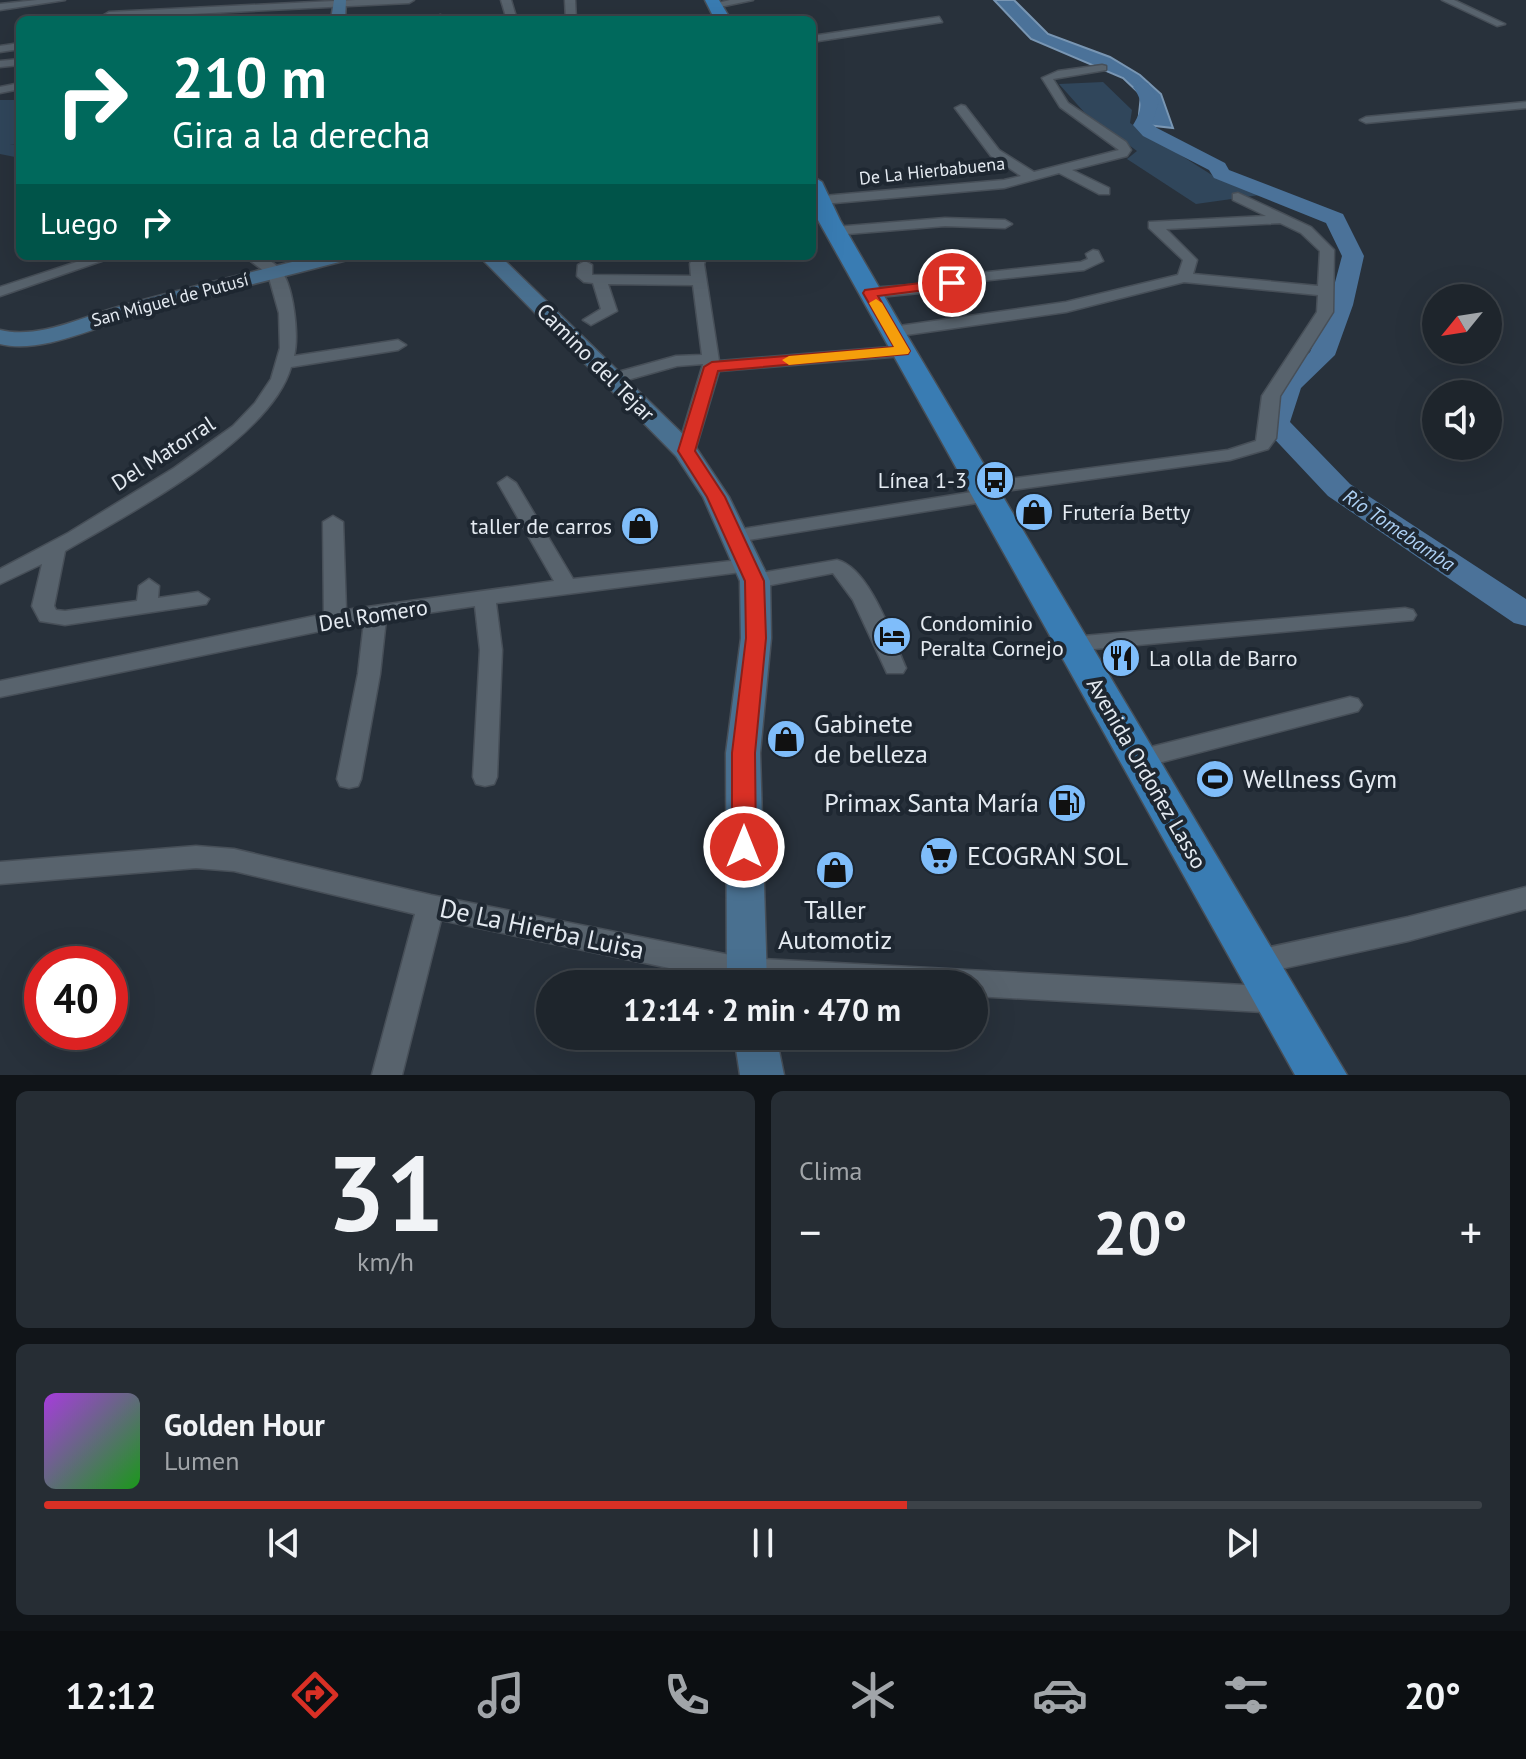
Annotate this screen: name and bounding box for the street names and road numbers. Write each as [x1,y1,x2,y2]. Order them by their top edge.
street label: De La Hierbabuena [858,151,1006,190]
street label: San Miguel de Putusí [89,267,251,332]
street label: Camino del Tejar [531,297,661,427]
street label: Del Matorral [106,409,220,497]
street label: Del Romero [316,593,430,637]
street label: Avenida Ordoñez Lasso [1081,672,1213,874]
street label: De La Hierba Luisa [437,891,647,966]

